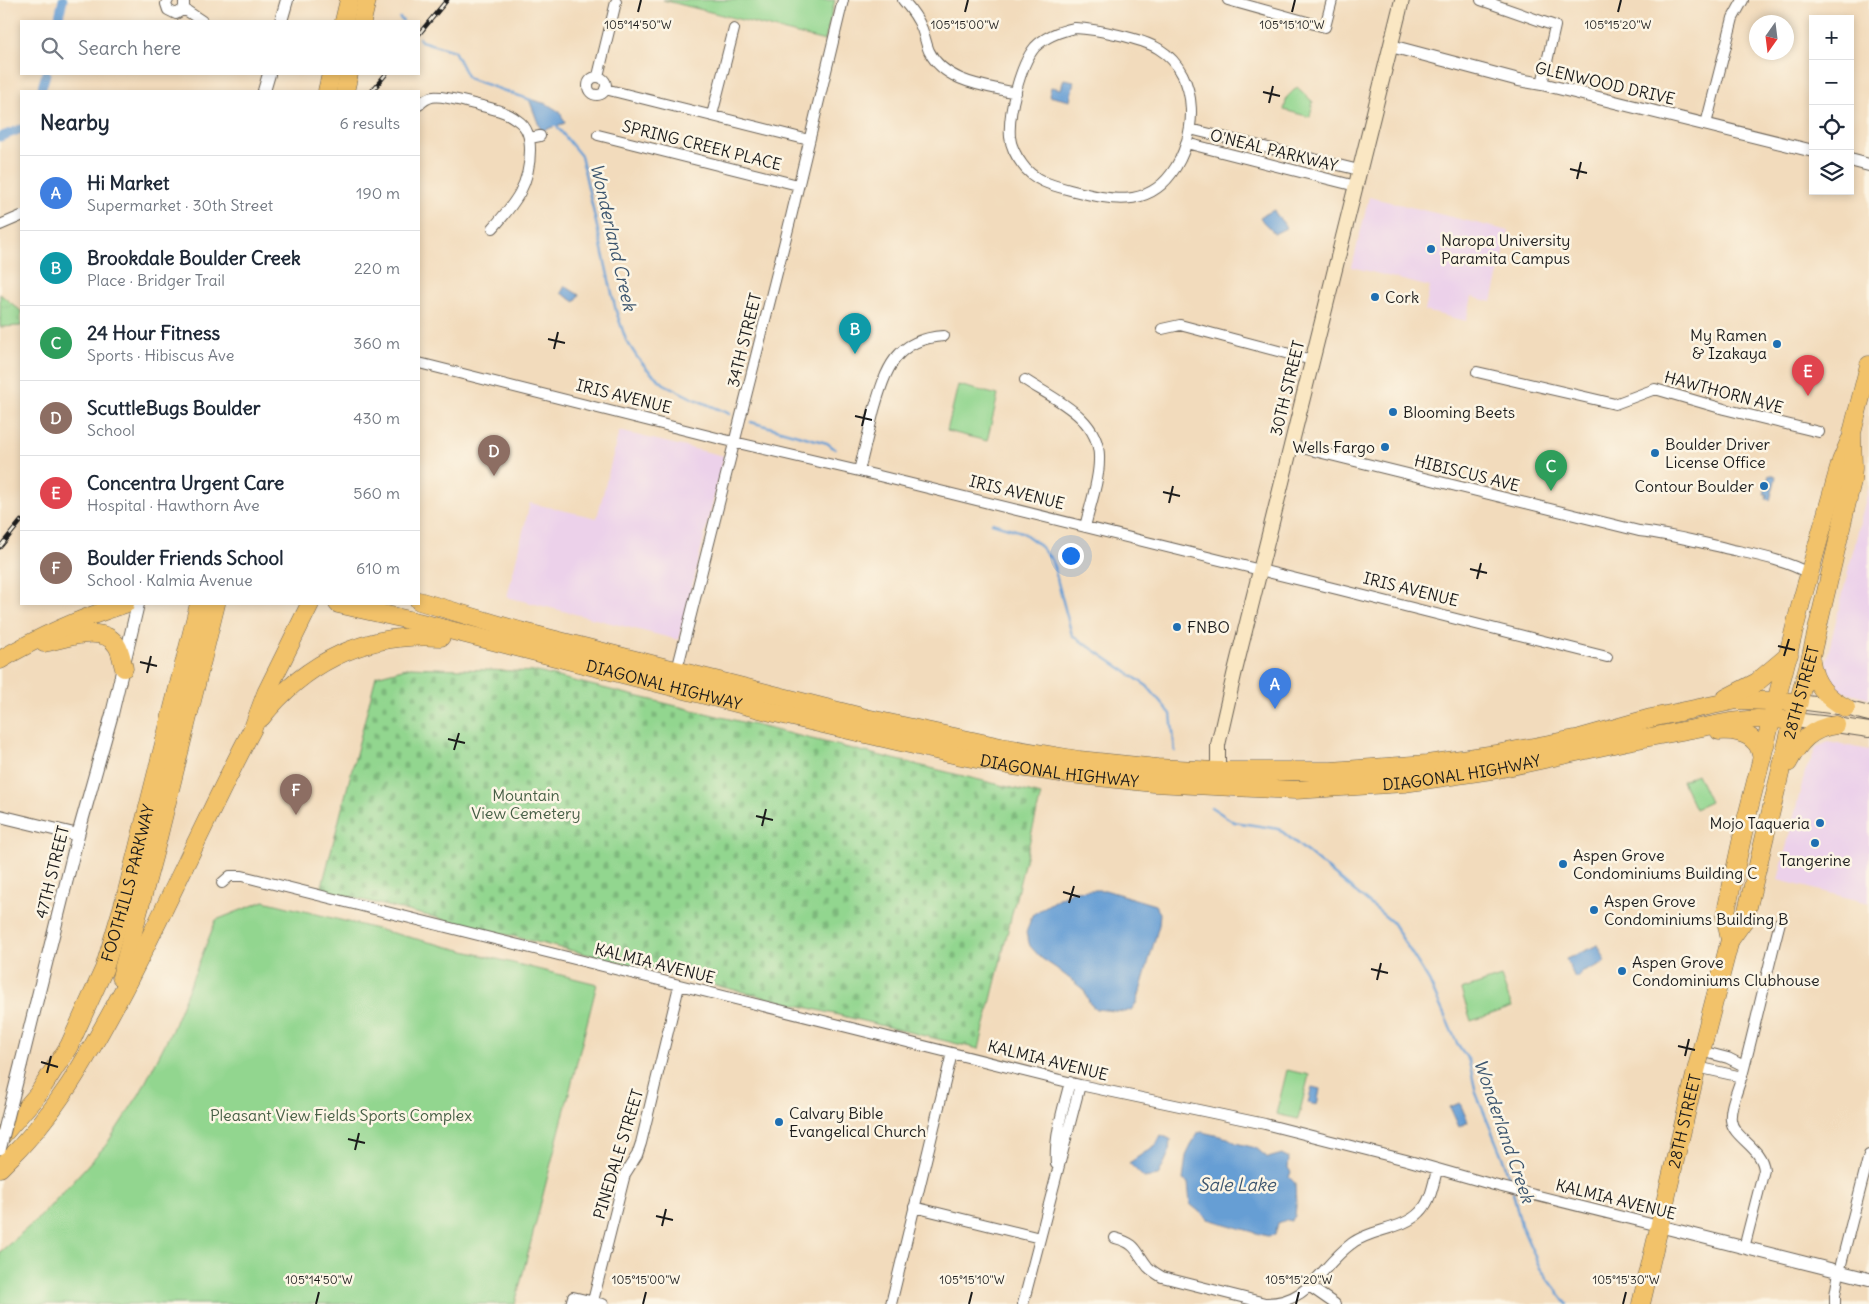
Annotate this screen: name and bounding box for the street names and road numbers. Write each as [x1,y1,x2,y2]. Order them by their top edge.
street label: GLENWOOD DRIVE [1533,57,1677,109]
street label: SPRING CREEK PLACE [620,116,784,174]
street label: O'NEAL PARKWAY [1208,124,1340,176]
street label: 34TH STREET [723,291,765,389]
street label: 30TH STREET [1266,338,1308,438]
street label: HAWTHORN AVE [1662,367,1786,417]
street label: IRIS AVENUE [574,375,674,417]
street label: HIBISCUS AVE [1412,450,1522,496]
street label: IRIS AVENUE [967,471,1067,513]
street label: IRIS AVENUE [1361,568,1461,610]
street label: 28TH STREET [1779,644,1823,741]
street label: DIAGONAL HIGHWAY [584,655,744,714]
street label: DIAGONAL HIGHWAY [978,750,1140,791]
street label: DIAGONAL HIGHWAY [1382,750,1543,794]
street label: FOOTHILLS PARKWAY [97,802,158,964]
street label: 47TH STREET [31,823,73,921]
street label: KALMIA AVENUE [593,938,717,988]
street label: KALMIA AVENUE [986,1035,1110,1085]
street label: 28TH STREET [1663,1072,1705,1170]
street label: PINEDALE STREET [589,1087,647,1221]
street label: KALMIA AVENUE [1554,1174,1678,1224]

